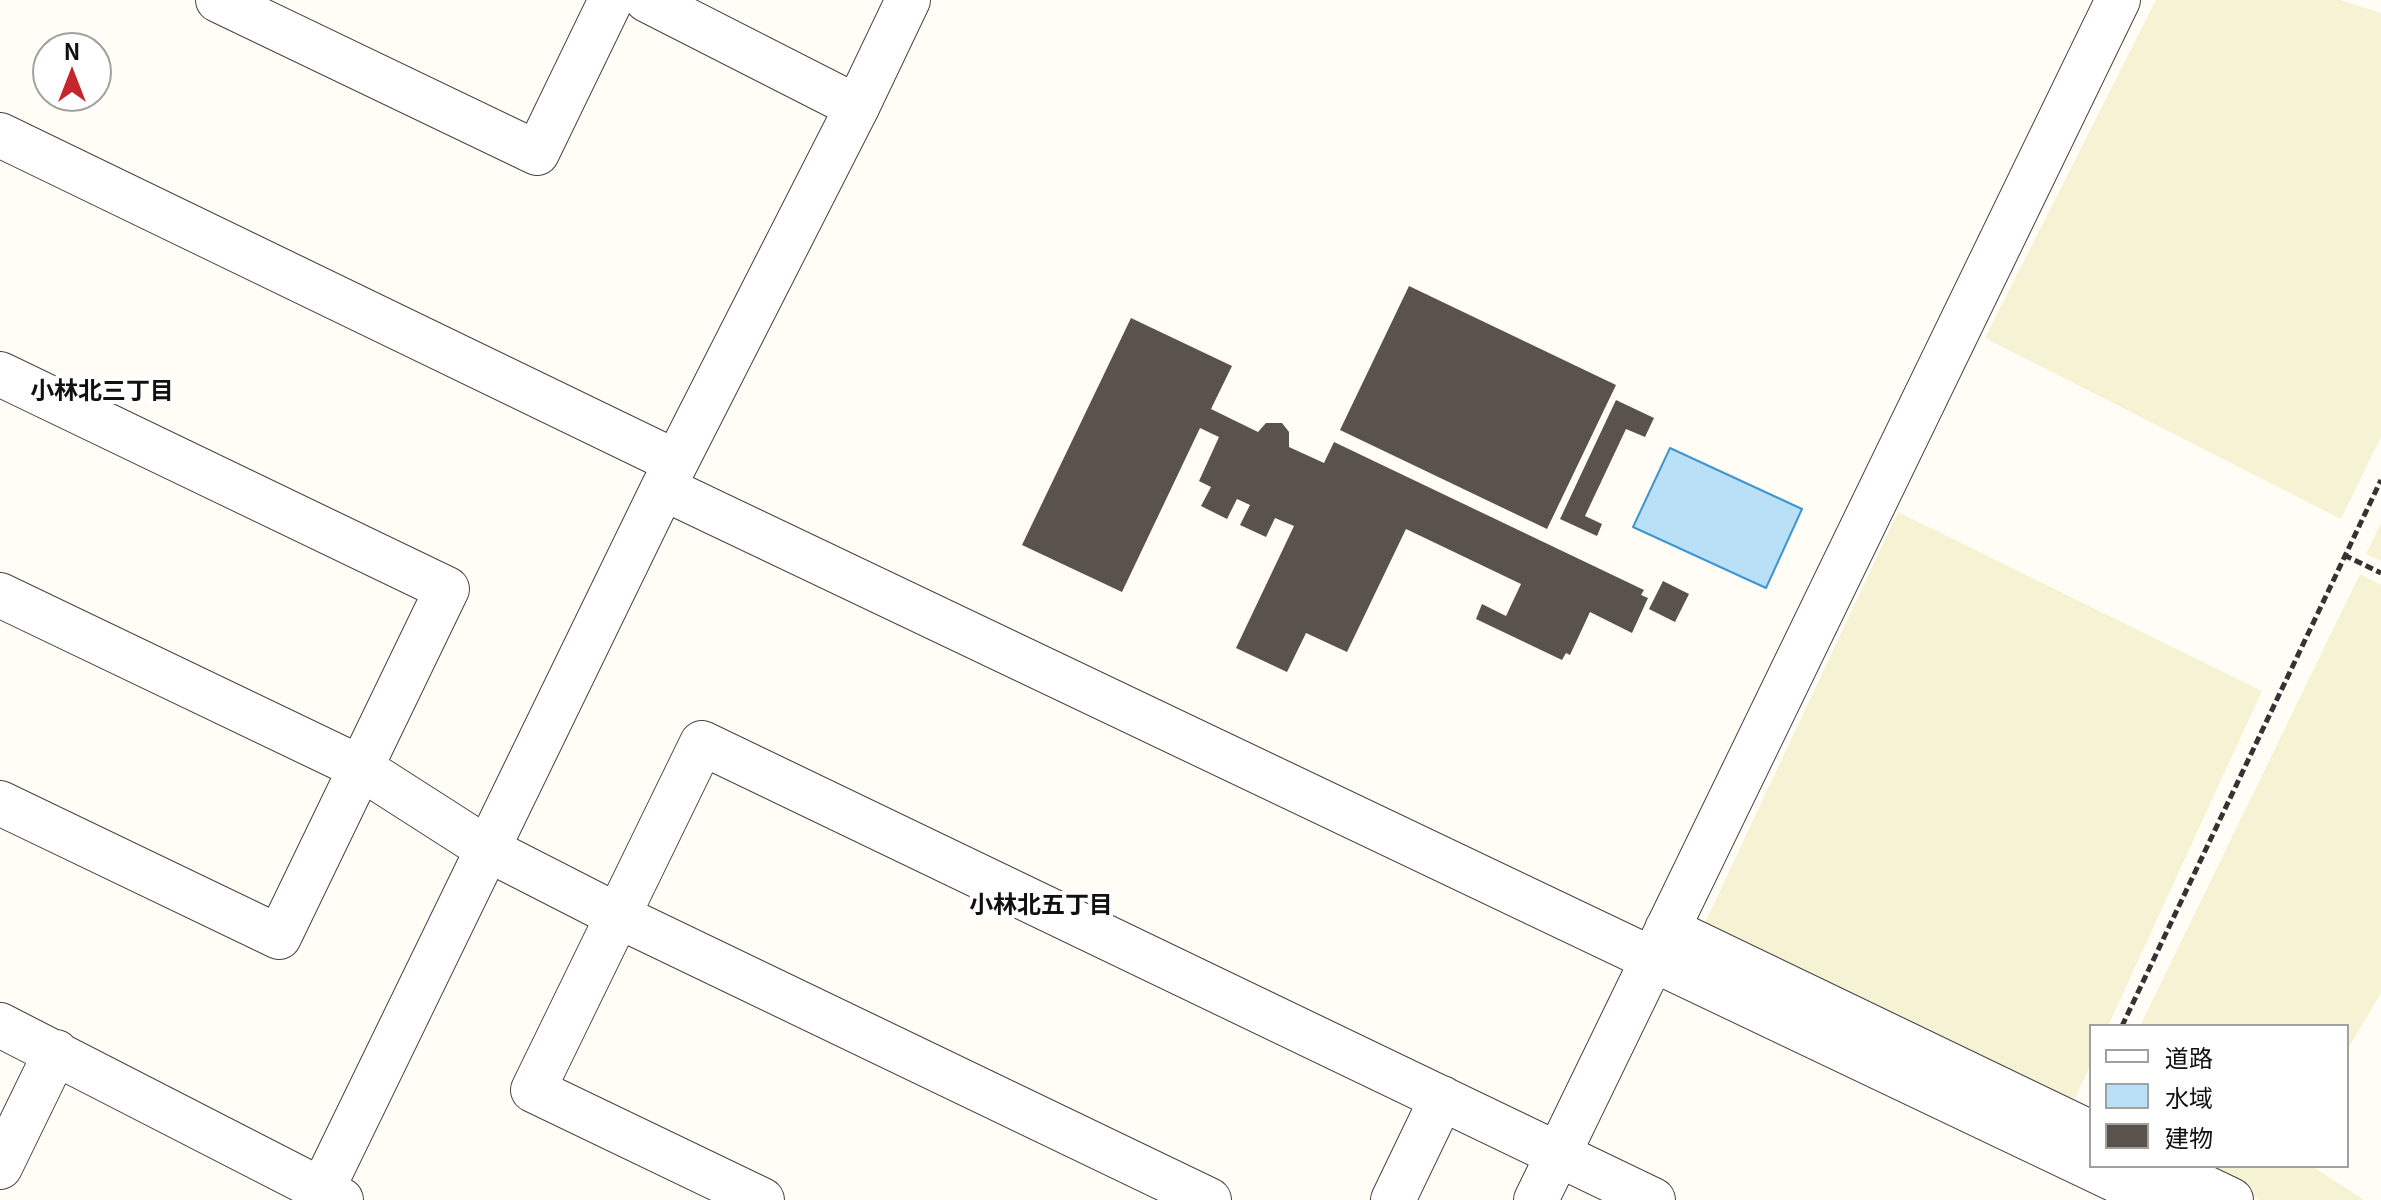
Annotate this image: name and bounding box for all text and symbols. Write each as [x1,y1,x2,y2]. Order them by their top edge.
north arrow [32,32,112,112]
text: N [64,34,80,66]
district label: 小林北三丁目 [30,376,174,404]
district label: 小林北五丁目 [969,890,1113,918]
legend [2089,1024,2349,1168]
text: 道路 [2165,1039,2213,1074]
text: 水域 [2165,1079,2213,1114]
text: 建物 [2165,1119,2213,1154]

